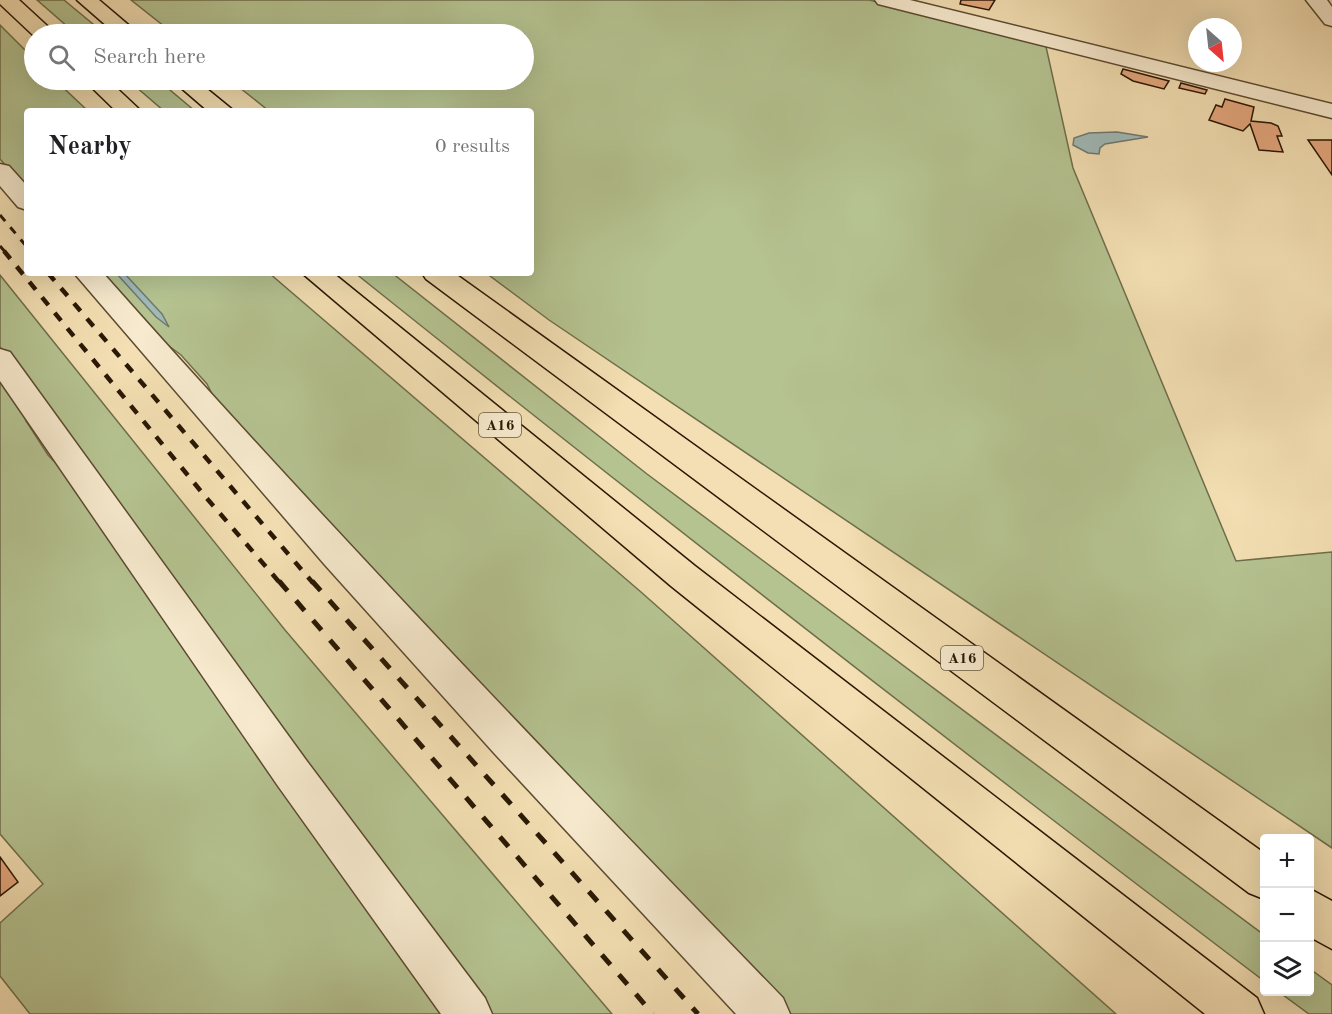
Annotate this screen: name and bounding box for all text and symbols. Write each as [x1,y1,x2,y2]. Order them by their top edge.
north arrow [1188,18,1242,72]
search box [24,24,534,90]
icon: search [45,41,78,74]
text: Search here [93,46,206,68]
text: Nearby [48,134,132,160]
text: 0 results [435,137,510,157]
road number: A16 [479,413,521,437]
road number: A16 [941,646,983,670]
map controls [1260,834,1314,996]
button: + [1260,834,1314,888]
button: − [1260,888,1314,942]
button: layers [1260,942,1314,996]

